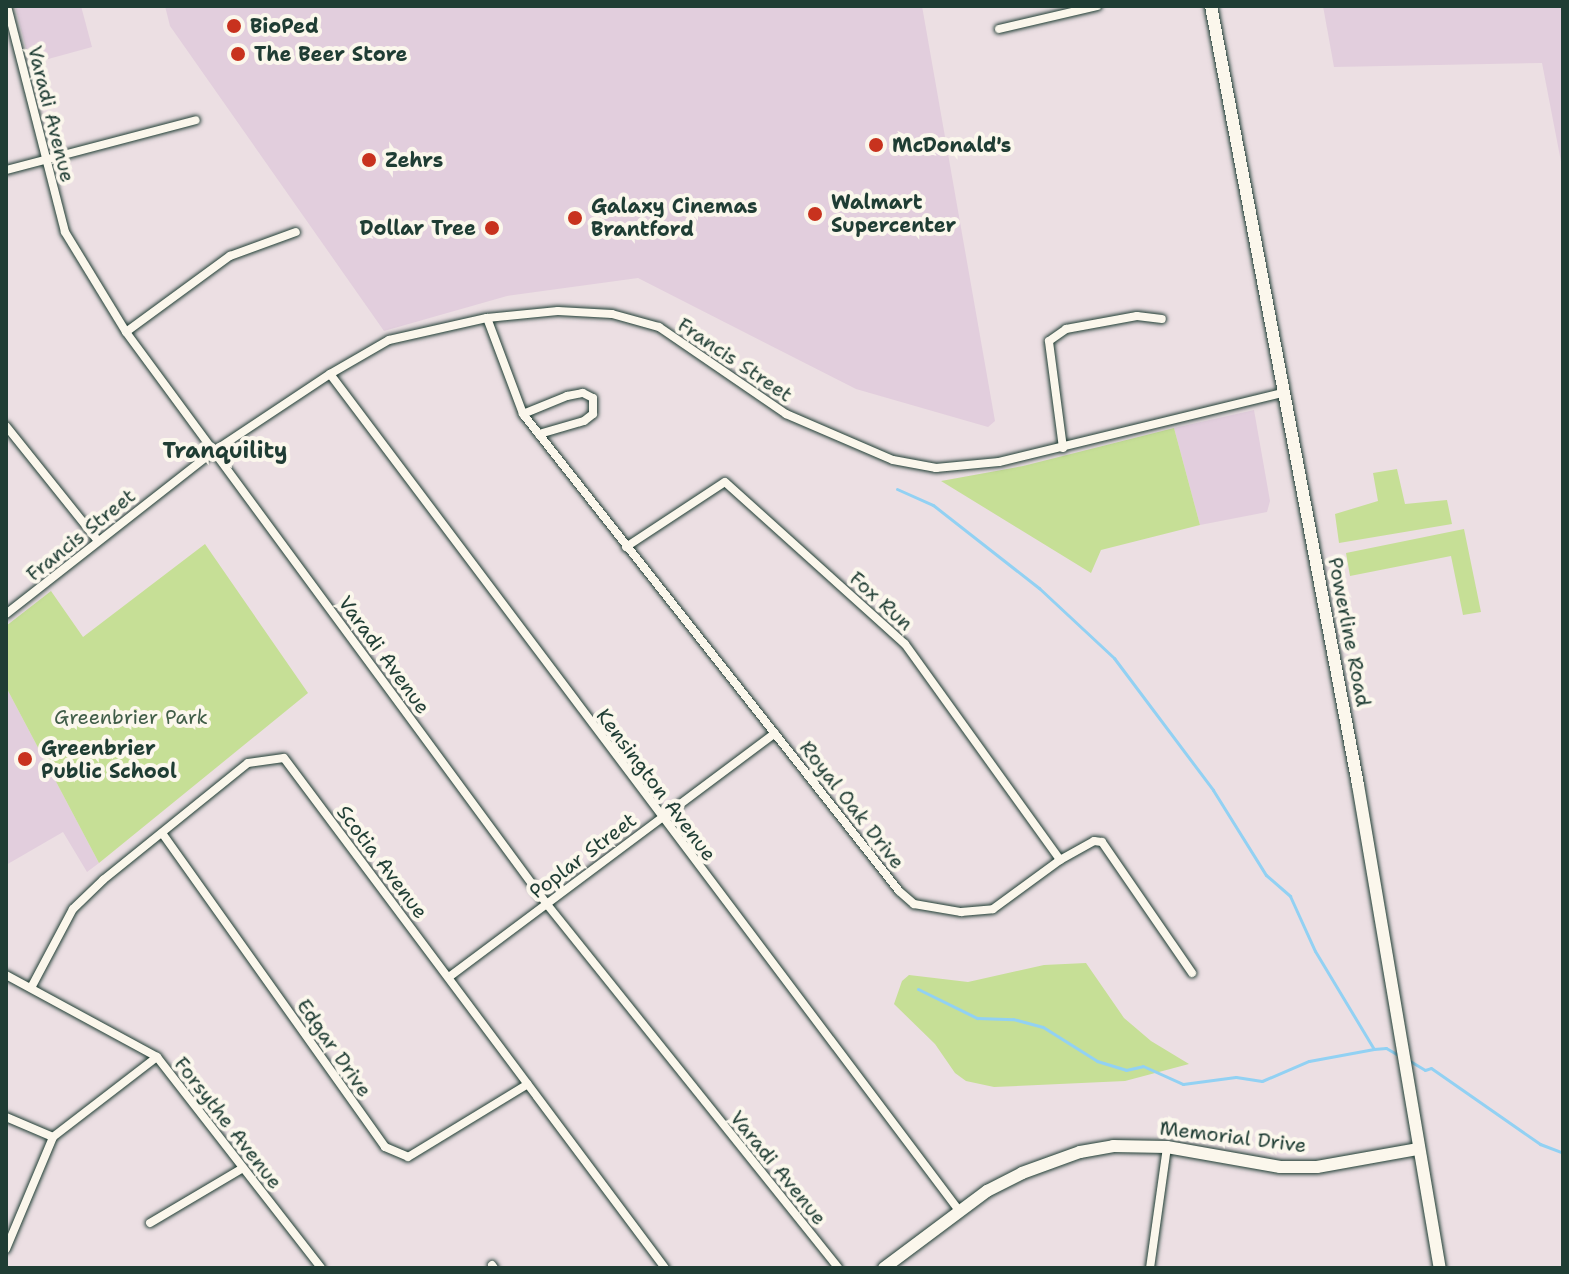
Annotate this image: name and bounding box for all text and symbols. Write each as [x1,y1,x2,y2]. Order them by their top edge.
place label: BioPed [250,14,319,38]
marker: BioPed [225,17,243,35]
place label: The Beer Store [254,42,408,66]
street label: Varadi Avenue [22,43,80,185]
marker: The Beer Store [229,45,247,63]
place label: McDonald's [892,133,1011,157]
marker: McDonald's [867,136,885,154]
place label: Zehrs [385,148,443,172]
marker: Zehrs [360,151,378,169]
place label: Walmart Supercenter [831,190,956,237]
place label: Galaxy Cinemas Brantford [591,194,758,241]
marker: Walmart Supercenter [806,205,824,223]
marker: Galaxy Cinemas Brantford [566,209,584,227]
place label: Dollar Tree [360,216,476,240]
marker: Dollar Tree [483,219,501,237]
street label: Francis Street [673,313,797,407]
district label: Tranquility [163,438,287,464]
street label: Francis Street [22,484,140,586]
street label: Powerline Road [1323,555,1375,709]
street label: Fox Run [844,566,918,636]
street label: Varadi Avenue [333,591,435,719]
street label: Kensington Avenue [591,704,721,866]
park label: Greenbrier Park [54,705,208,729]
place label: Greenbrier Public School [41,736,177,783]
street label: Royal Oak Drive [795,736,909,874]
marker: Greenbrier Public School [16,750,34,768]
street label: Scotia Avenue [332,801,432,923]
street label: Poplar Street [525,808,641,904]
street label: Edgar Drive [291,994,377,1102]
street label: Forsythe Avenue [169,1052,287,1194]
street label: Varadi Avenue [725,1106,831,1230]
street label: Memorial Drive [1158,1116,1308,1158]

